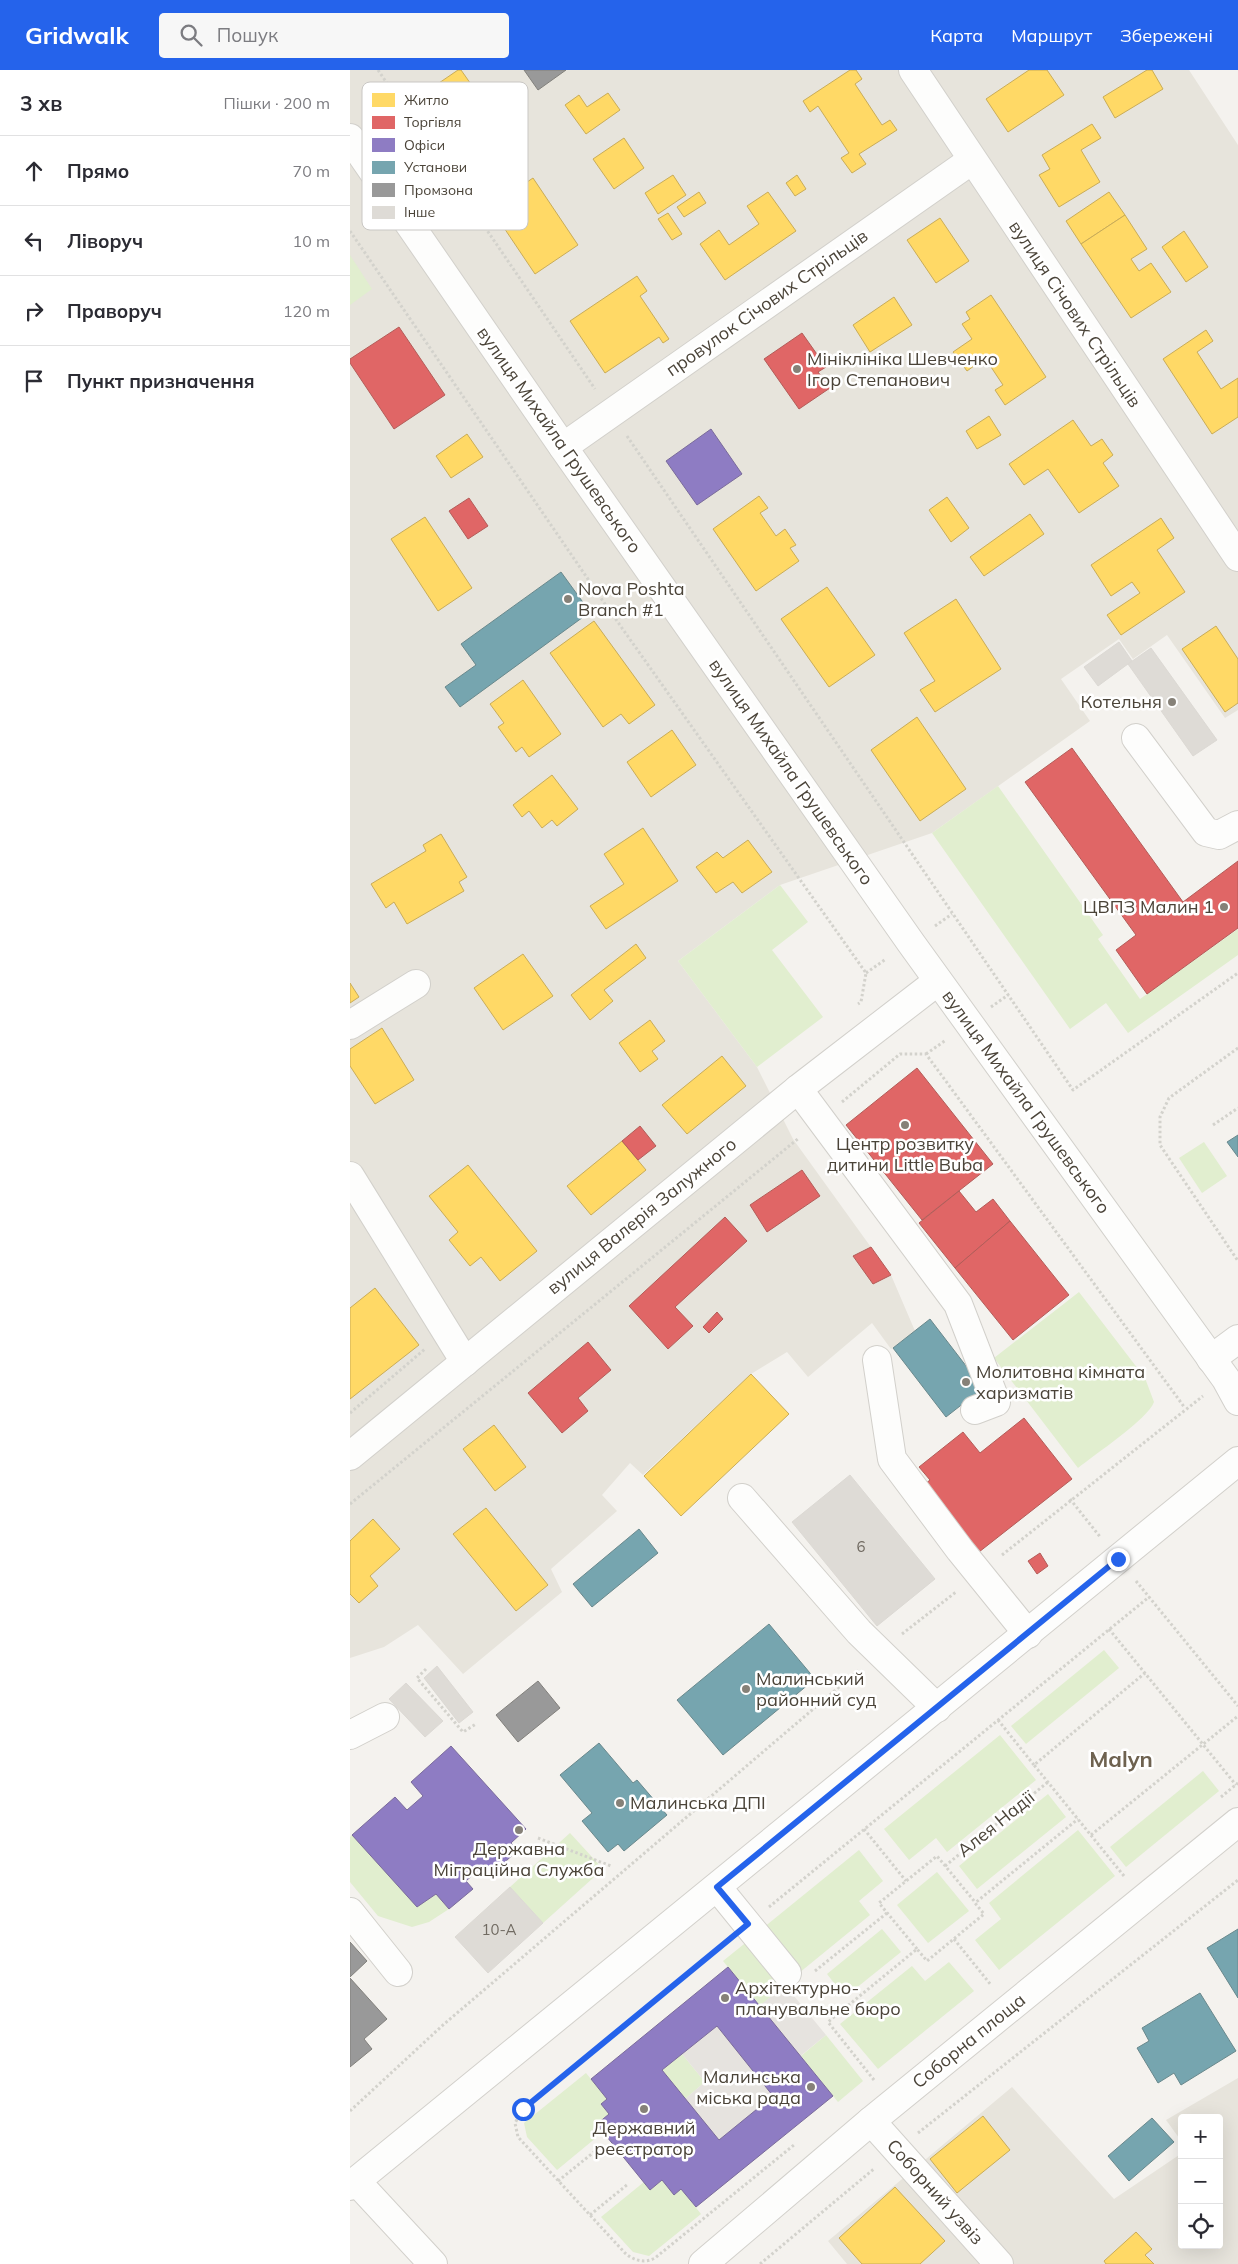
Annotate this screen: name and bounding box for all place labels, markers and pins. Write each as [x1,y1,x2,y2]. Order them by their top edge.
place label: Мініклініка Шевченко Ігор Степанович [807,347,998,391]
marker: Мініклініка Шевченко Ігор Степанович [791,363,803,375]
place label: Nova Poshta Branch #1 [578,577,685,621]
marker: Nova Poshta Branch #1 [562,593,574,605]
place label: Котельня [1081,690,1162,713]
marker: Котельня [1166,696,1178,708]
place label: ЦВПЗ Малин 1 [1083,895,1214,918]
marker: ЦВПЗ Малин 1 [1218,901,1230,913]
marker: Центр розвитку дитини Little Buba [899,1119,911,1131]
place label: Центр розвитку дитини Little Buba [827,1132,983,1176]
place label: Молитовна кімната харизматів [976,1360,1145,1404]
marker: Молитовна кімната харизматів [960,1376,972,1388]
place label: Малинський районний суд [756,1667,876,1711]
marker: Малинський районний суд [740,1683,752,1695]
place label: Малинська ДПІ [630,1791,766,1814]
marker: Малинська ДПІ [614,1797,626,1809]
marker: Державна Міграційна Служба [513,1824,525,1836]
place label: Державна Міграційна Служба [433,1837,605,1881]
place label: Архітектурно- планувальне бюро [735,1976,901,2020]
marker: Архітектурно- планувальне бюро [719,1992,731,2004]
place label: Малинська міська рада [696,2065,801,2109]
marker: Малинська міська рада [805,2081,817,2093]
marker: Державний реєстратор [638,2103,650,2115]
place label: Державний реєстратор [592,2116,696,2160]

